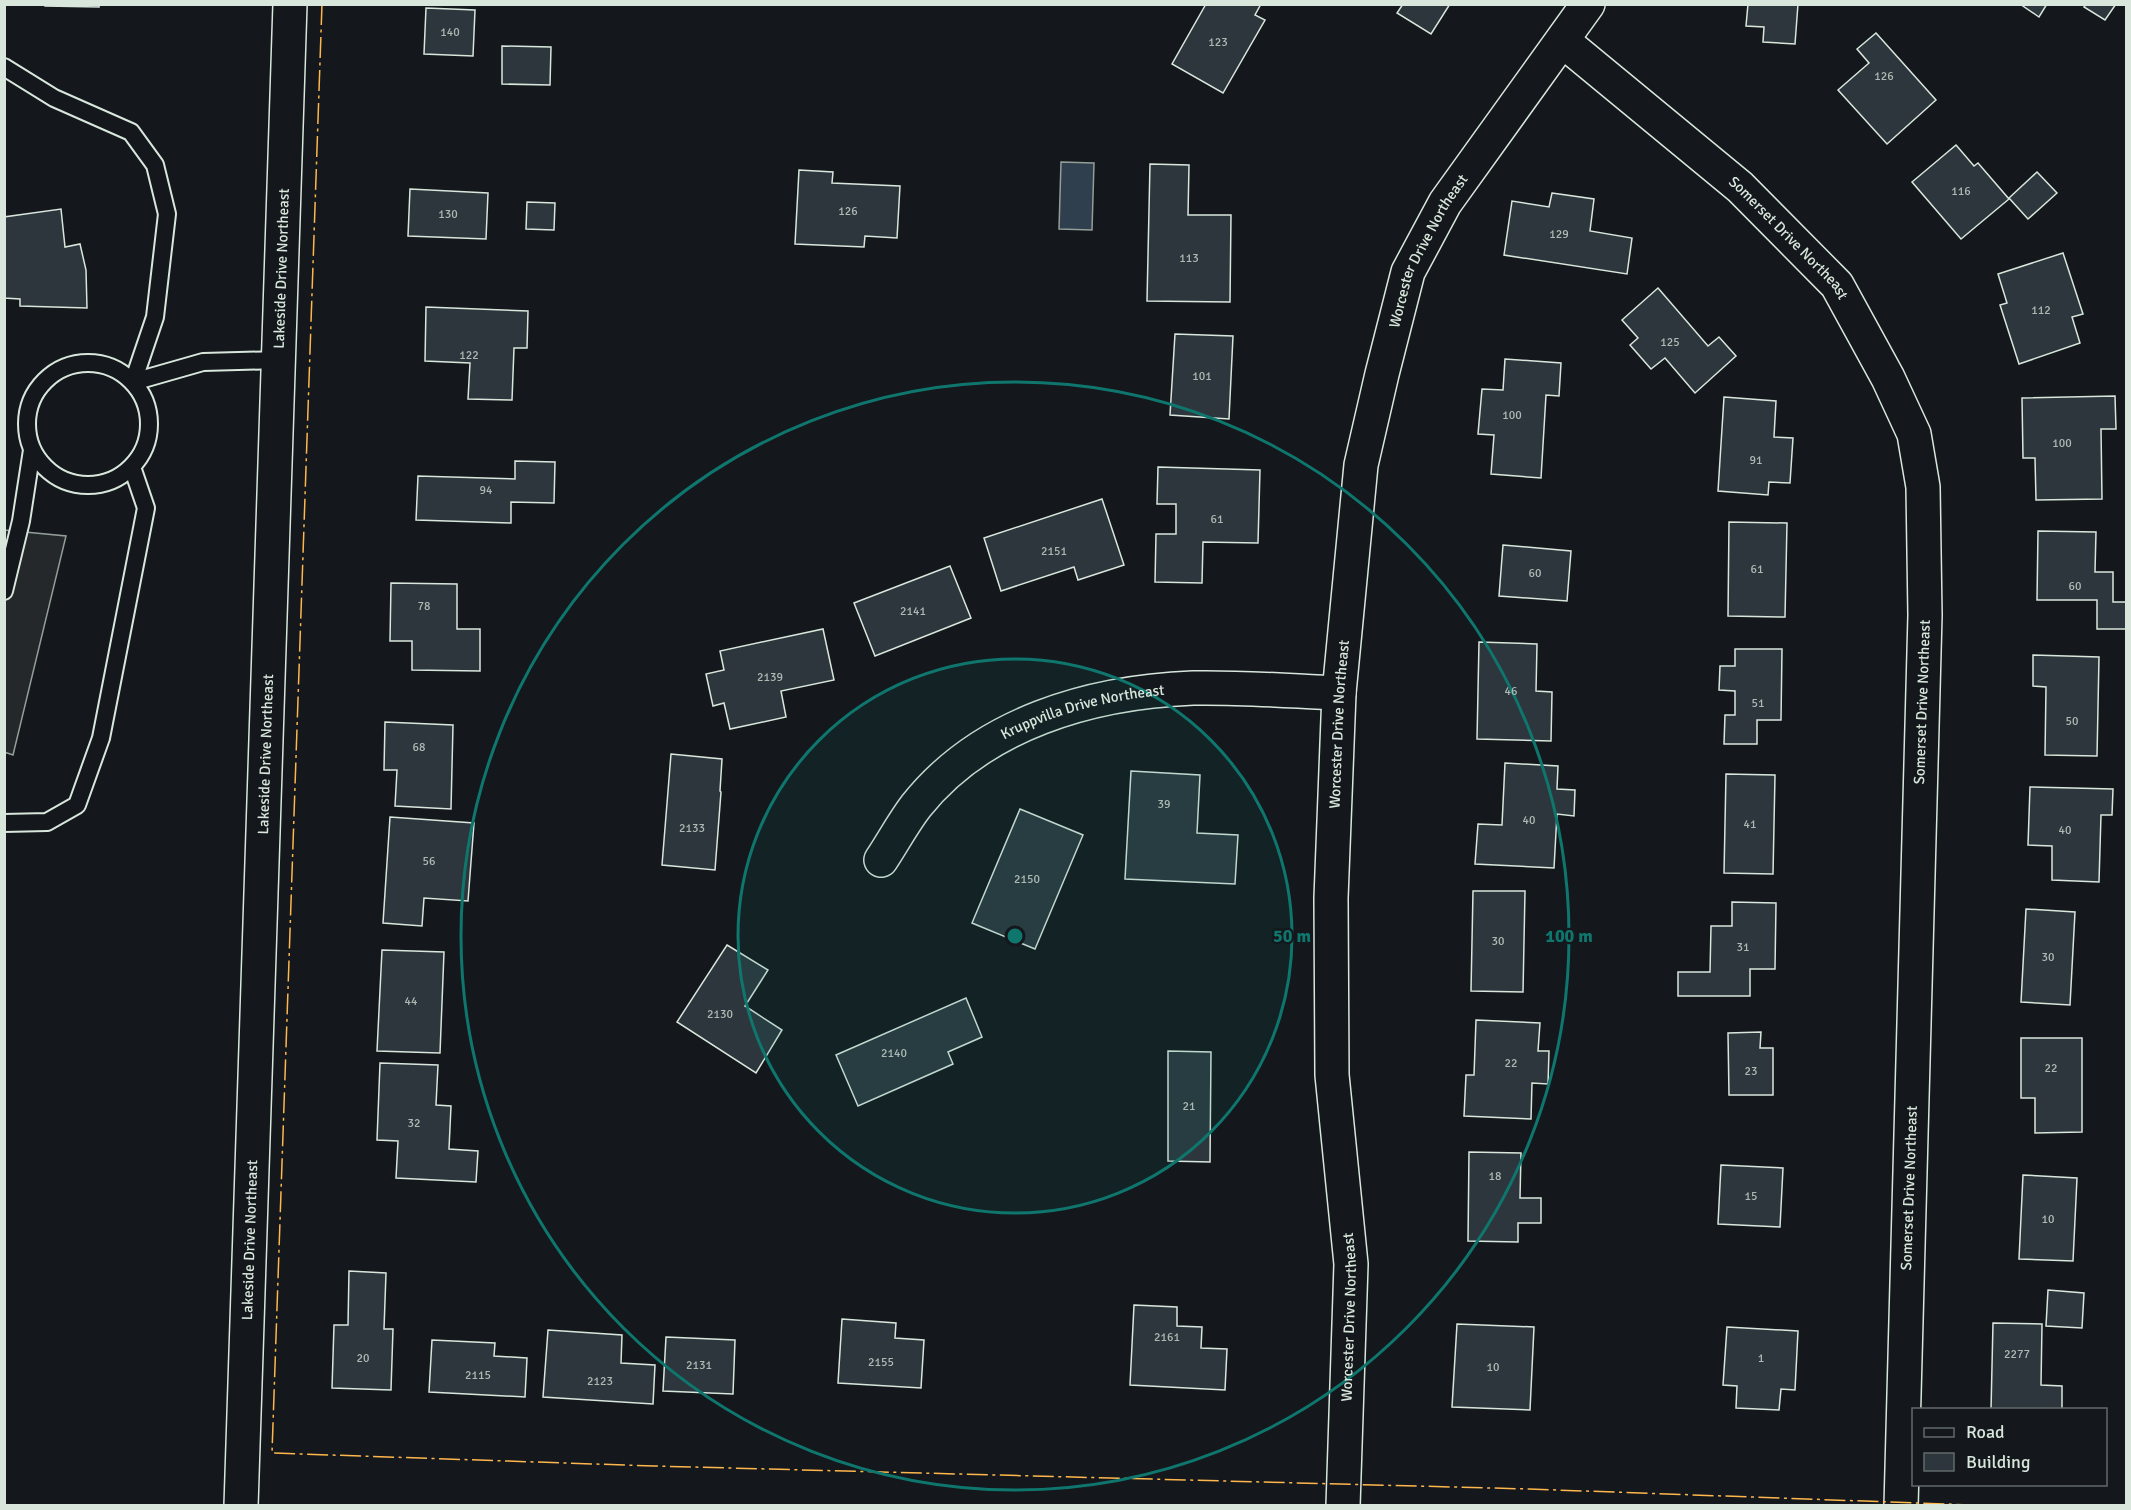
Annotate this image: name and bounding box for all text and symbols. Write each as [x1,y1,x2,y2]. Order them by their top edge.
house number: 140 [440,25,460,40]
house number: 123 [1208,35,1228,50]
house number: 126 [1874,69,1894,84]
street label: Worcester Drive Northeast [1385,171,1472,330]
street label: Somerset Drive Northeast [1725,172,1852,303]
house number: 116 [1951,184,1971,199]
street label: Lakeside Drive Northeast [270,188,293,349]
house number: 126 [838,204,858,219]
house number: 130 [438,207,458,222]
house number: 129 [1549,227,1569,242]
house number: 113 [1179,251,1199,266]
house number: 112 [2031,303,2051,318]
house number: 125 [1660,335,1680,350]
house number: 122 [459,348,479,363]
house number: 101 [1192,369,1212,384]
house number: 100 [1502,408,1522,423]
house number: 100 [2052,436,2072,451]
house number: 91 [1750,453,1762,468]
house number: 94 [480,483,493,498]
house number: 61 [1211,512,1223,527]
house number: 2151 [1041,544,1067,559]
house number: 61 [1751,562,1763,577]
house number: 60 [1529,566,1541,581]
house number: 60 [2069,579,2081,594]
house number: 78 [418,599,430,614]
house number: 2141 [900,604,926,619]
street label: Somerset Drive Northeast [1910,619,1934,785]
street label: Worcester Drive Northeast [1325,639,1353,809]
house number: 2139 [757,670,783,685]
street label: Lakeside Drive Northeast [254,674,277,835]
street label: Kruppvilla Drive Northeast [997,681,1165,743]
house number: 46 [1505,684,1517,699]
house number: 51 [1752,696,1764,711]
house number: 50 [2066,714,2078,729]
house number: 68 [413,740,425,755]
house number: 39 [1158,797,1170,812]
house number: 40 [1523,813,1535,828]
house number: 41 [1744,817,1756,832]
house number: 2133 [679,821,705,836]
house number: 40 [2059,823,2071,838]
house number: 56 [423,854,435,869]
house number: 2150 [1014,872,1040,887]
text: 50 m [1273,925,1311,947]
text: 100 m [1545,925,1593,947]
centre of rings [1005,926,1025,946]
house number: 30 [1492,934,1504,949]
house number: 31 [1737,940,1749,955]
house number: 30 [2042,950,2054,965]
house number: 44 [405,994,418,1009]
house number: 2130 [707,1007,733,1022]
house number: 2140 [881,1046,907,1061]
house number: 22 [1505,1056,1517,1071]
house number: 22 [2045,1061,2057,1076]
house number: 23 [1745,1064,1757,1079]
house number: 21 [1183,1099,1195,1114]
street label: Somerset Drive Northeast [1897,1105,1921,1271]
house number: 32 [408,1116,420,1131]
street label: Lakeside Drive Northeast [238,1160,261,1321]
house number: 18 [1489,1169,1501,1184]
house number: 15 [1745,1189,1757,1204]
house number: 10 [2042,1212,2054,1227]
street label: Worcester Drive Northeast [1337,1232,1360,1402]
house number: 2161 [1154,1330,1180,1345]
house number: 2277 [2004,1347,2030,1362]
house number: 20 [357,1351,369,1366]
house number: 1 [1758,1351,1764,1366]
house number: 2155 [868,1355,894,1370]
house number: 2131 [686,1358,712,1373]
house number: 10 [1487,1360,1499,1375]
house number: 2115 [465,1368,491,1383]
house number: 2123 [587,1374,613,1389]
legend [1912,1408,2107,1486]
text: Road [1966,1421,2005,1443]
text: Building [1966,1451,2030,1473]

